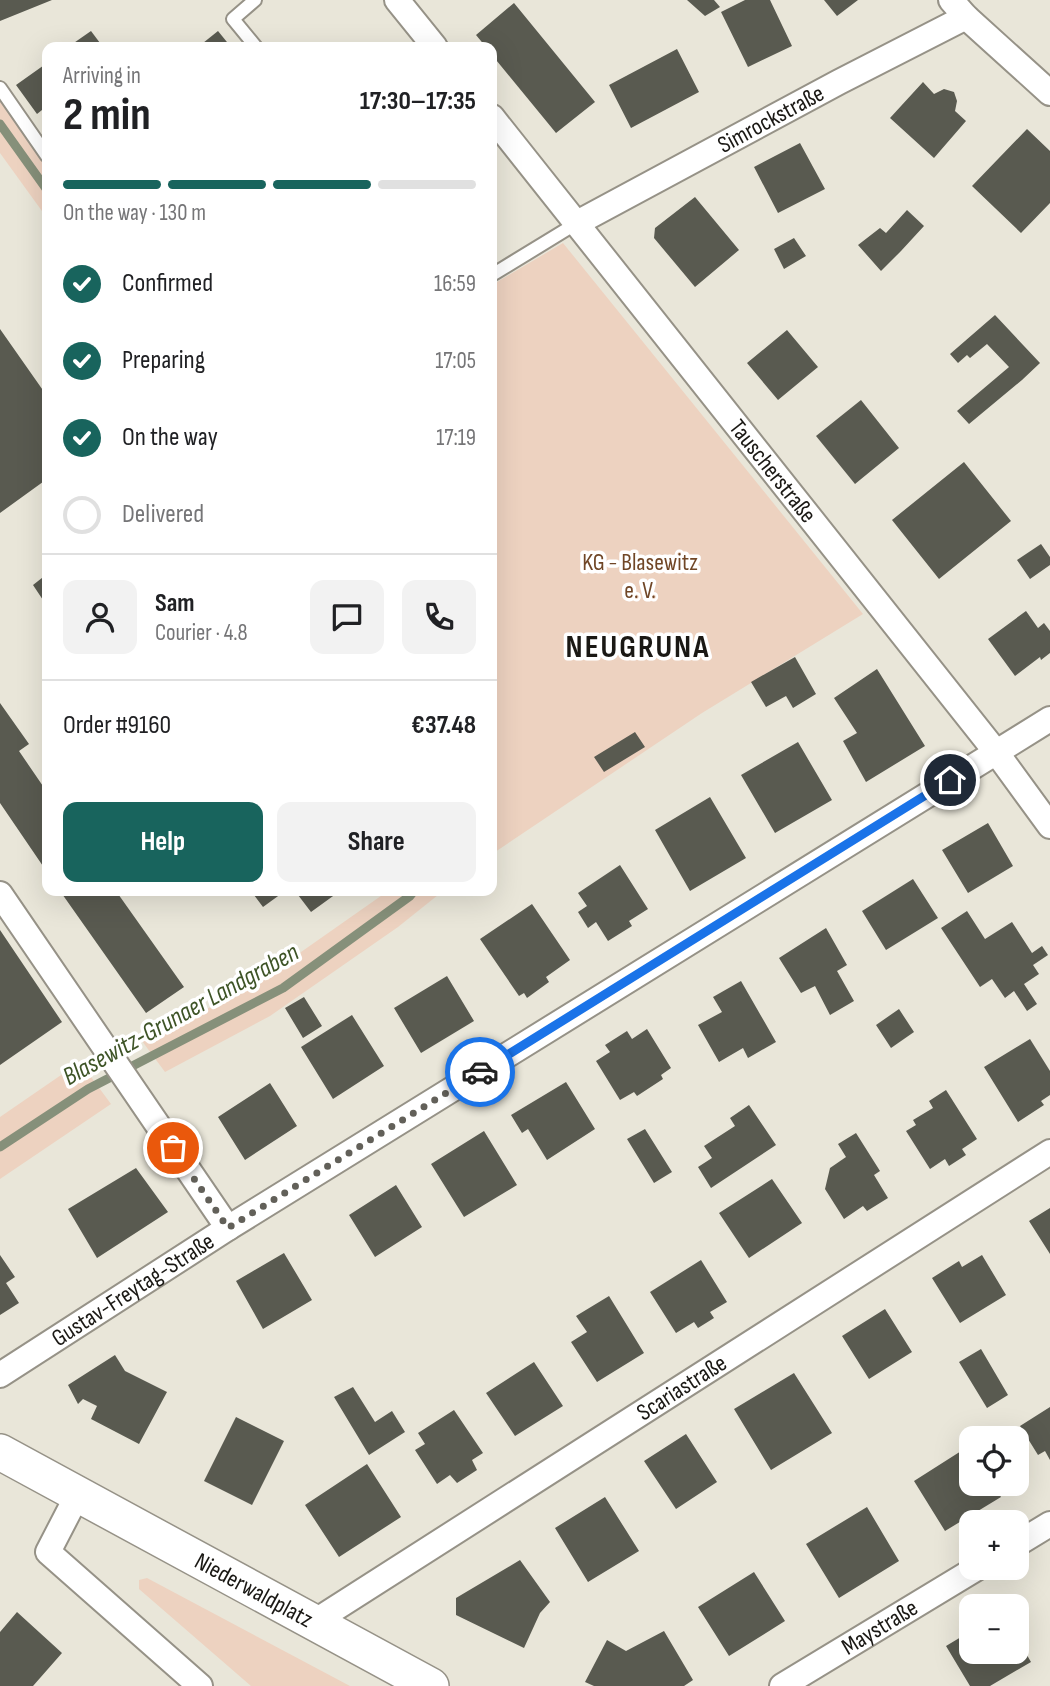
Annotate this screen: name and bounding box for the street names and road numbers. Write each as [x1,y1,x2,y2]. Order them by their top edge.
street label: Simrockstraße [713,78,829,159]
street label: Tauscherstraße [723,414,823,528]
street label: Gustav-Freytag-Straße [46,1226,220,1352]
street label: Scariastraße [631,1348,732,1427]
street label: Niederwaldplatz [190,1546,318,1634]
street label: Maystraße [836,1593,923,1661]

